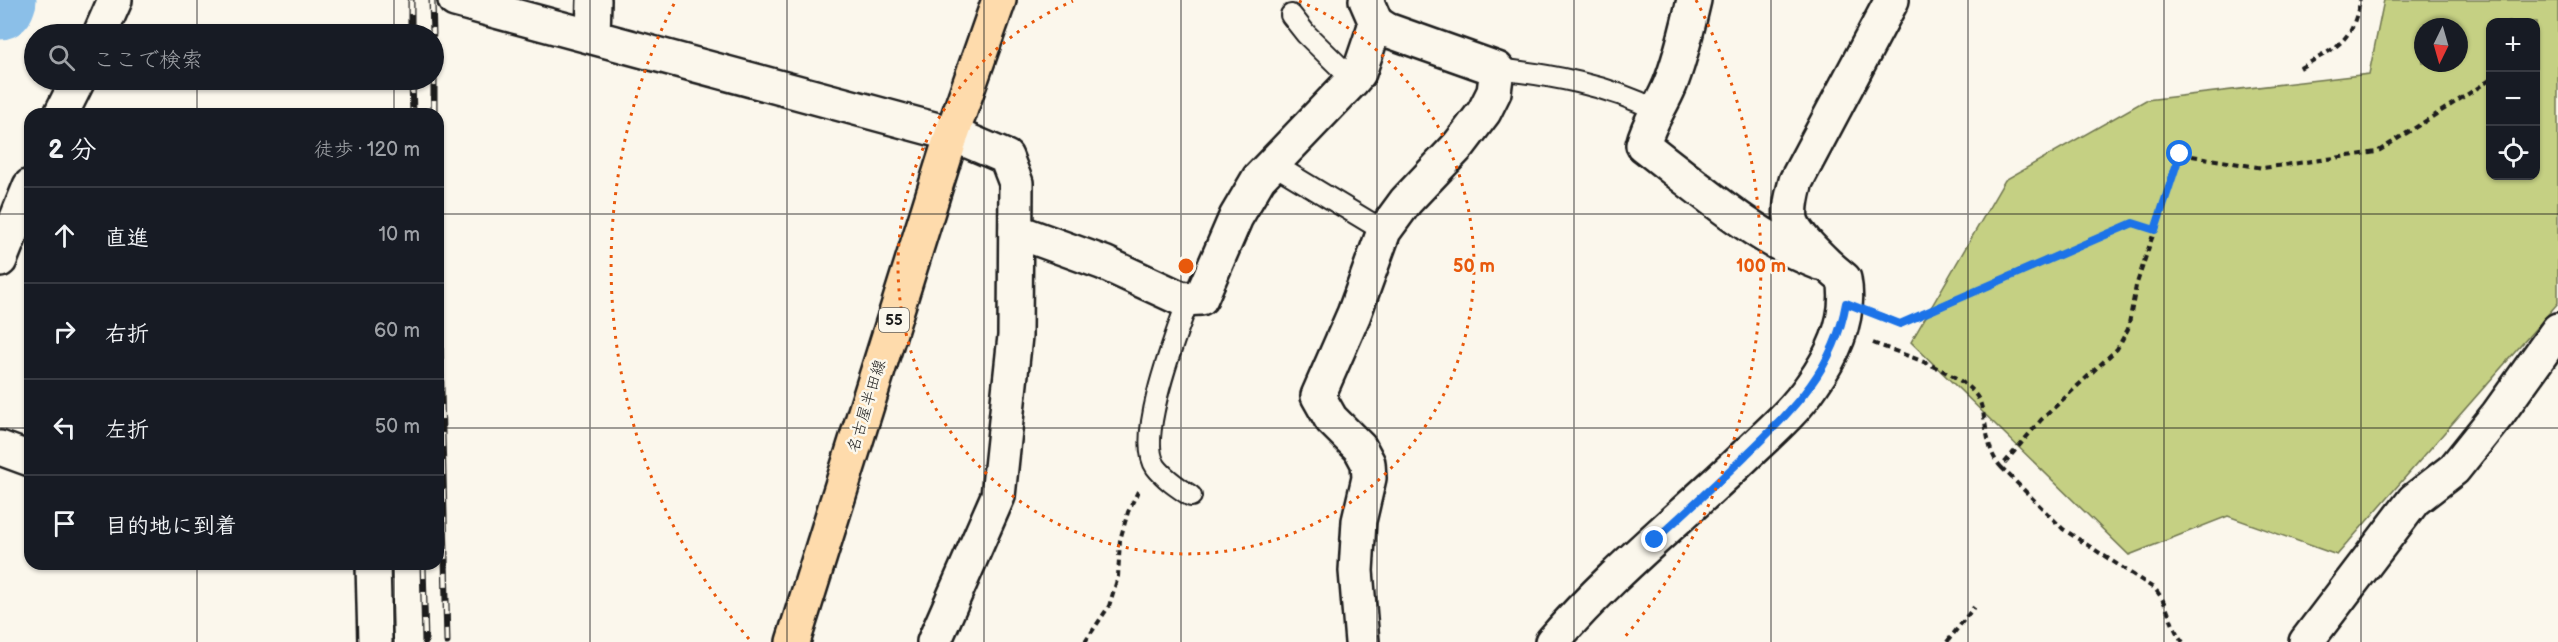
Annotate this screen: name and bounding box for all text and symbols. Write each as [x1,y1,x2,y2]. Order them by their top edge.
north arrow [2414,18,2468,72]
map controls [2486,18,2540,180]
button: + [2486,18,2540,72]
search box [24,24,444,90]
icon: search [45,41,78,74]
text: ここで検索 [93,47,203,74]
button: − [2486,72,2540,126]
button: locate [2486,126,2540,180]
text: 2 分 [48,135,97,166]
text: 徒歩 · 120 m [314,138,420,162]
route start [2166,140,2192,166]
icon: ahead [48,219,81,252]
text: 10 m [379,223,420,247]
text: 直進 [105,225,149,252]
centre of rings [1176,256,1196,276]
text: 50 m [1453,256,1495,277]
text: 100 m [1736,256,1786,277]
road number: 55 [879,308,909,332]
icon: right [48,315,81,348]
text: 60 m [374,319,420,343]
text: 右折 [105,321,149,348]
street label: 名古屋半田線 [844,357,890,455]
icon: left [48,411,81,444]
text: 50 m [375,415,420,439]
text: 左折 [105,417,149,444]
icon: arrive [48,507,81,540]
text: 目的地に到着 [105,513,237,540]
route end [1641,526,1667,552]

